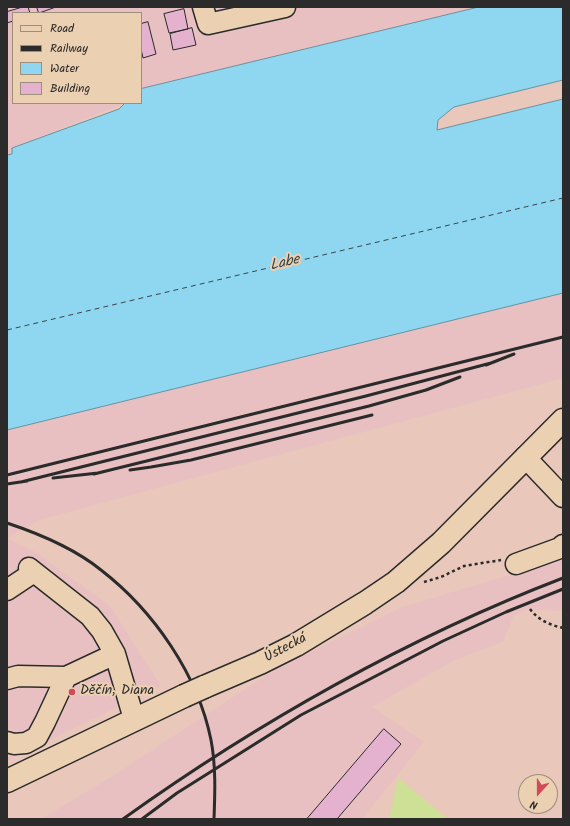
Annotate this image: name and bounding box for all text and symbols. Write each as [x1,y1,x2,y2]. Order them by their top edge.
legend [12,12,142,104]
text: Road [50,19,74,38]
text: Railway [50,39,88,58]
text: Water [50,59,79,78]
text: Building [50,79,90,98]
water label: Labe [268,252,302,276]
street label: Ústecká [262,631,310,667]
place label: Děčín, Diana [80,684,154,700]
marker: Děčín, Diana [67,687,77,697]
north arrow [518,774,558,814]
text: N [528,795,541,814]

